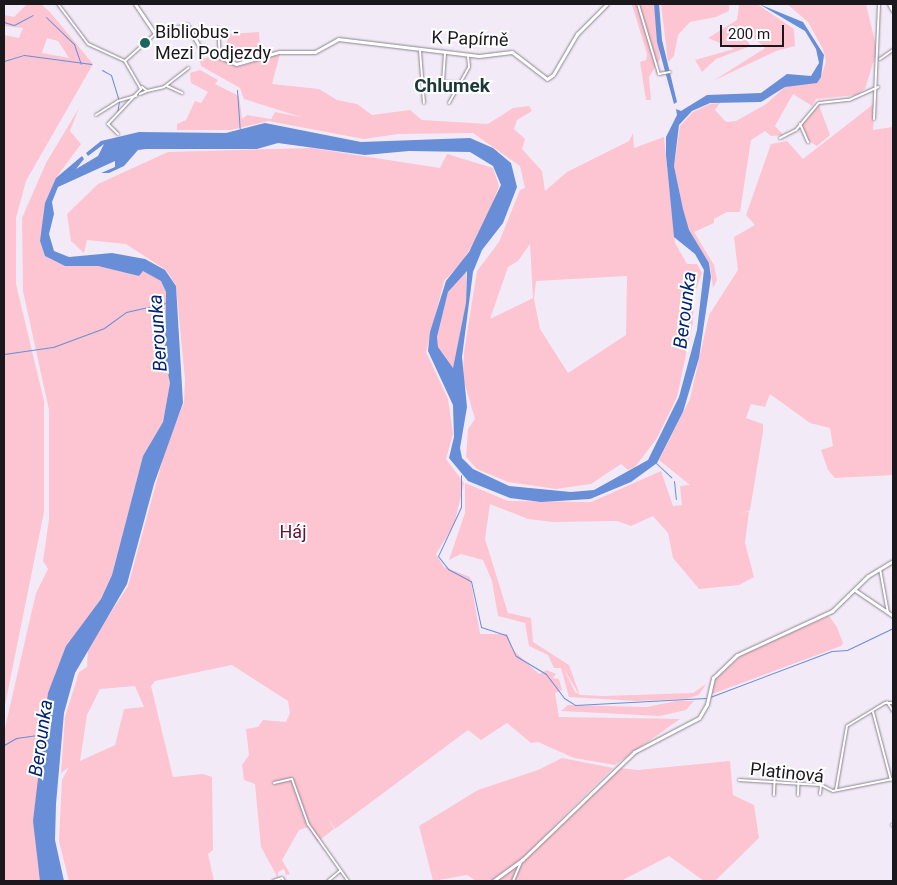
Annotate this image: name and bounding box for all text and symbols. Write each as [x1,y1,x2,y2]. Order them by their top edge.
scale bar [722,15,786,47]
place label: Bibliobus - Mezi Podjezdy [155,22,271,64]
text: 200 m [728,25,770,43]
street label: K Papírně [431,27,509,51]
marker: Bibliobus - Mezi Podjezdy [139,37,151,49]
district label: Chlumek [414,75,490,97]
water label: Berounka [669,270,701,350]
water label: Berounka [144,294,172,372]
park label: Háj [280,521,306,543]
water label: Berounka [24,698,58,778]
street label: Platinová [749,758,825,788]

